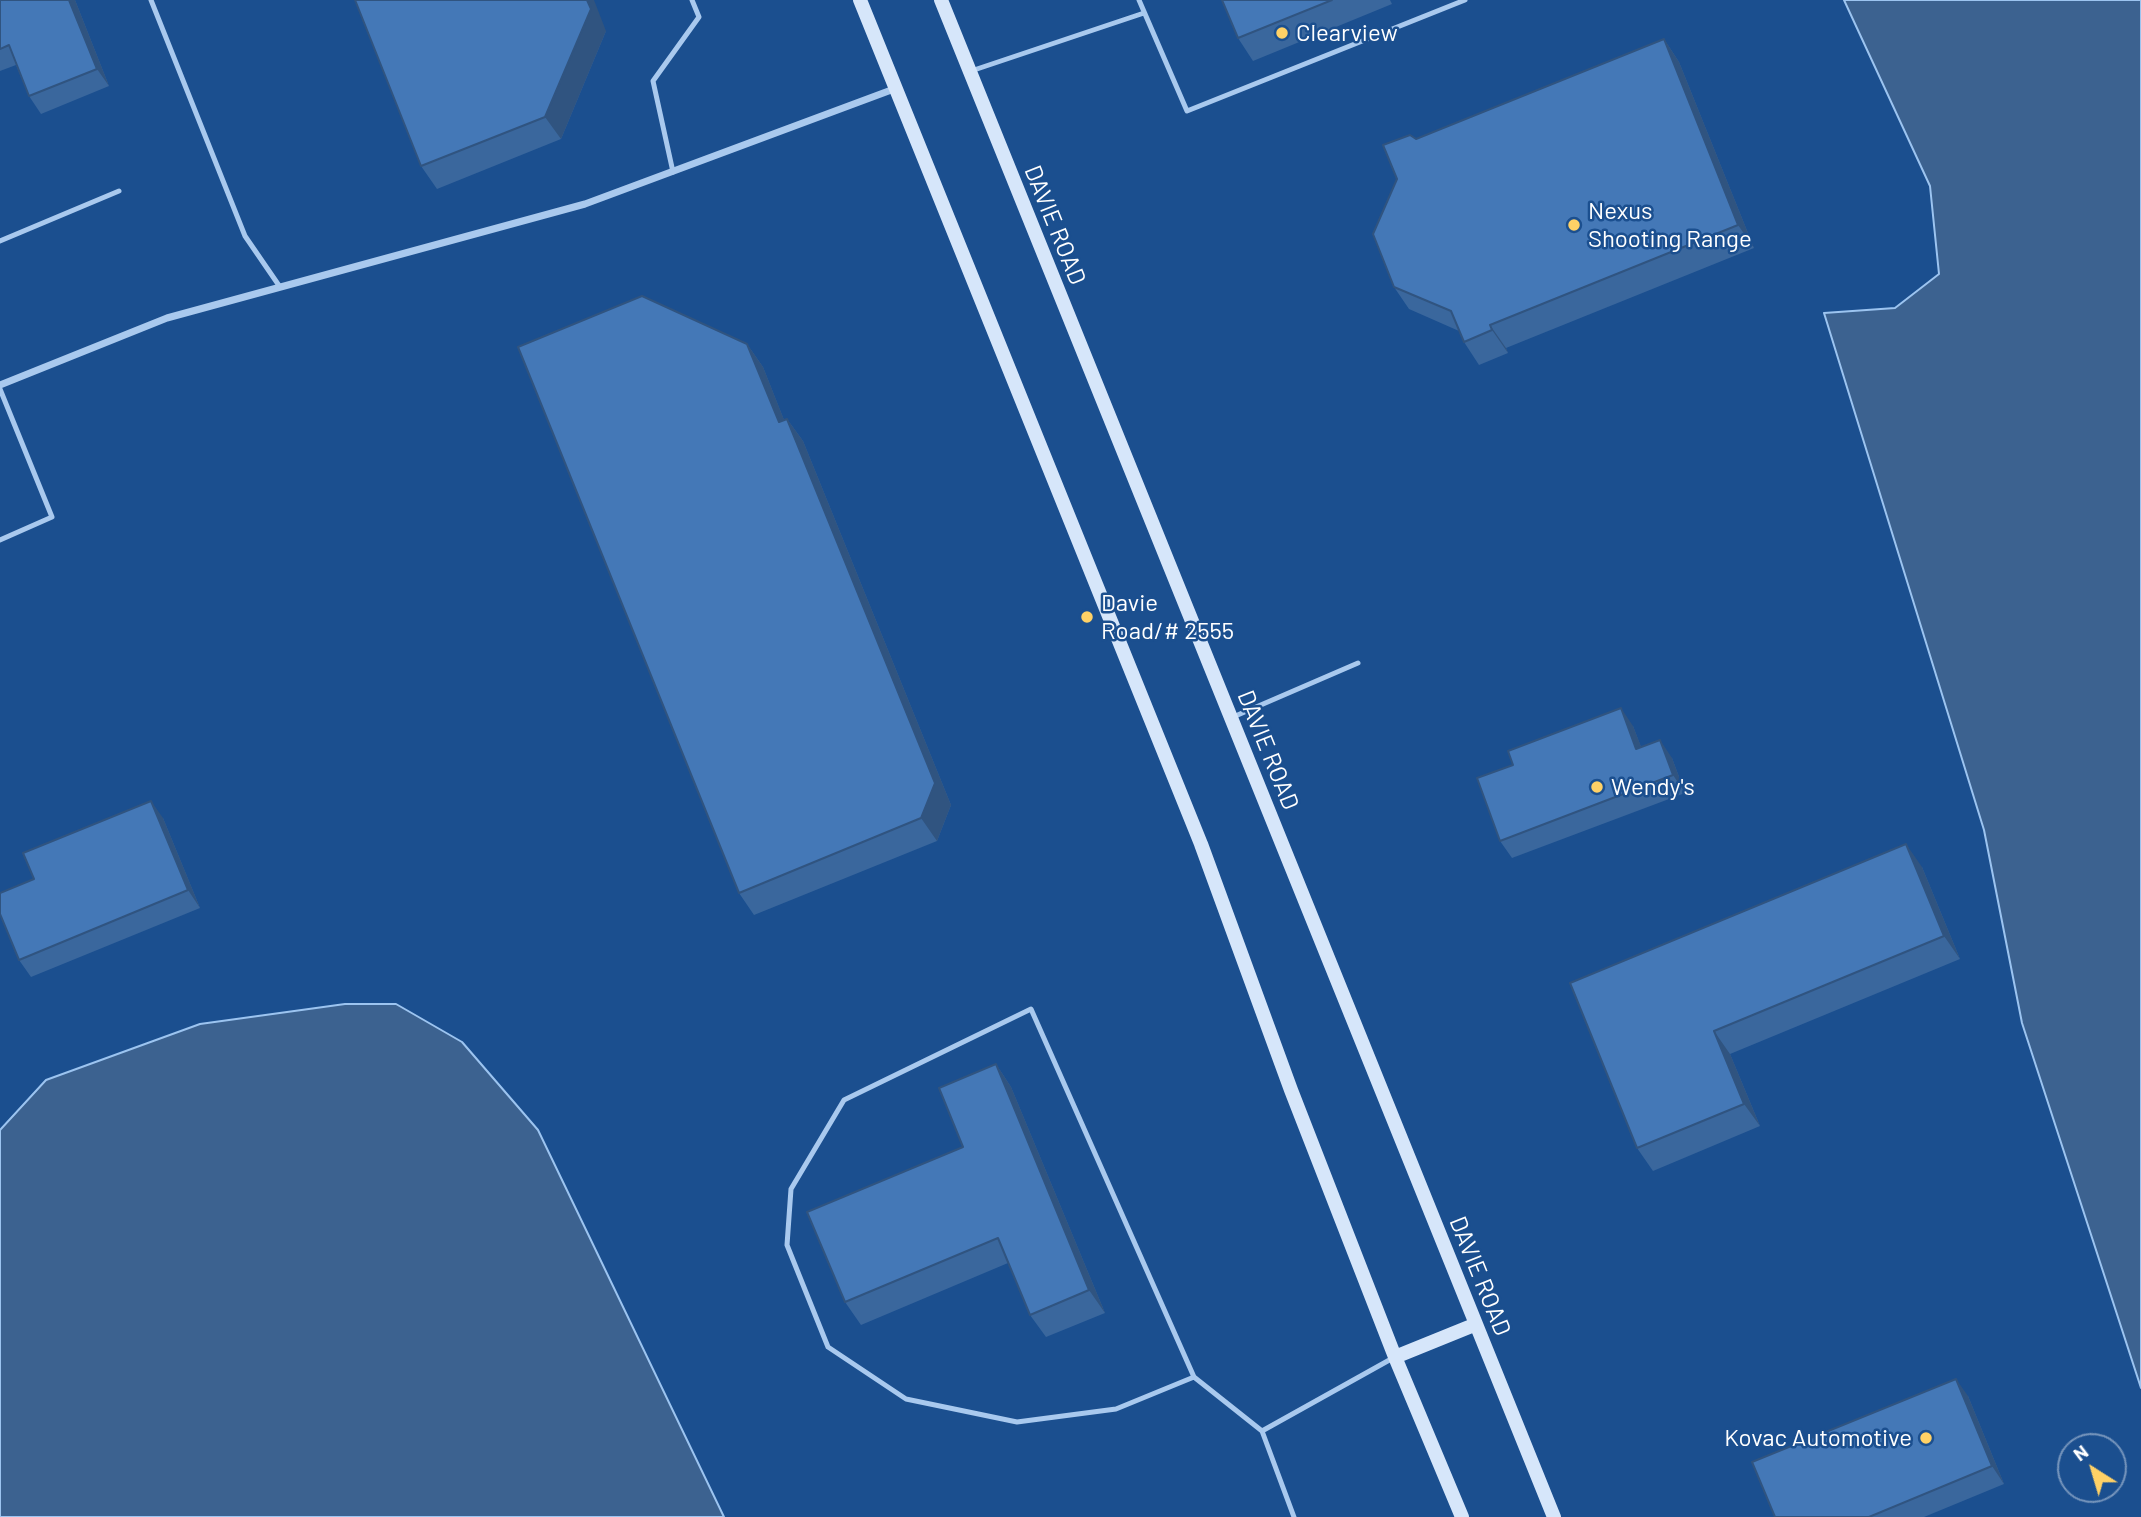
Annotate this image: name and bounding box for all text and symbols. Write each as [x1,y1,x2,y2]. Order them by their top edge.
place label: Clearview [1296,19,1398,47]
marker: Clearview [1274,25,1290,41]
street label: DAVIE ROAD [1018,161,1092,289]
place label: Nexus Shooting Range [1588,197,1752,253]
marker: Nexus Shooting Range [1566,217,1582,233]
place label: Davie Road/# 2555 [1101,589,1234,645]
marker: Davie Road/# 2555 [1079,609,1095,625]
street label: DAVIE ROAD [1231,686,1305,814]
place label: Wendy's [1611,773,1695,801]
marker: Wendy's [1589,779,1605,795]
street label: DAVIE ROAD [1443,1212,1517,1340]
place label: Kovac Automotive [1724,1424,1912,1452]
marker: Kovac Automotive [1918,1430,1934,1446]
north arrow [2057,1433,2127,1503]
text: N [2068,1439,2092,1465]

